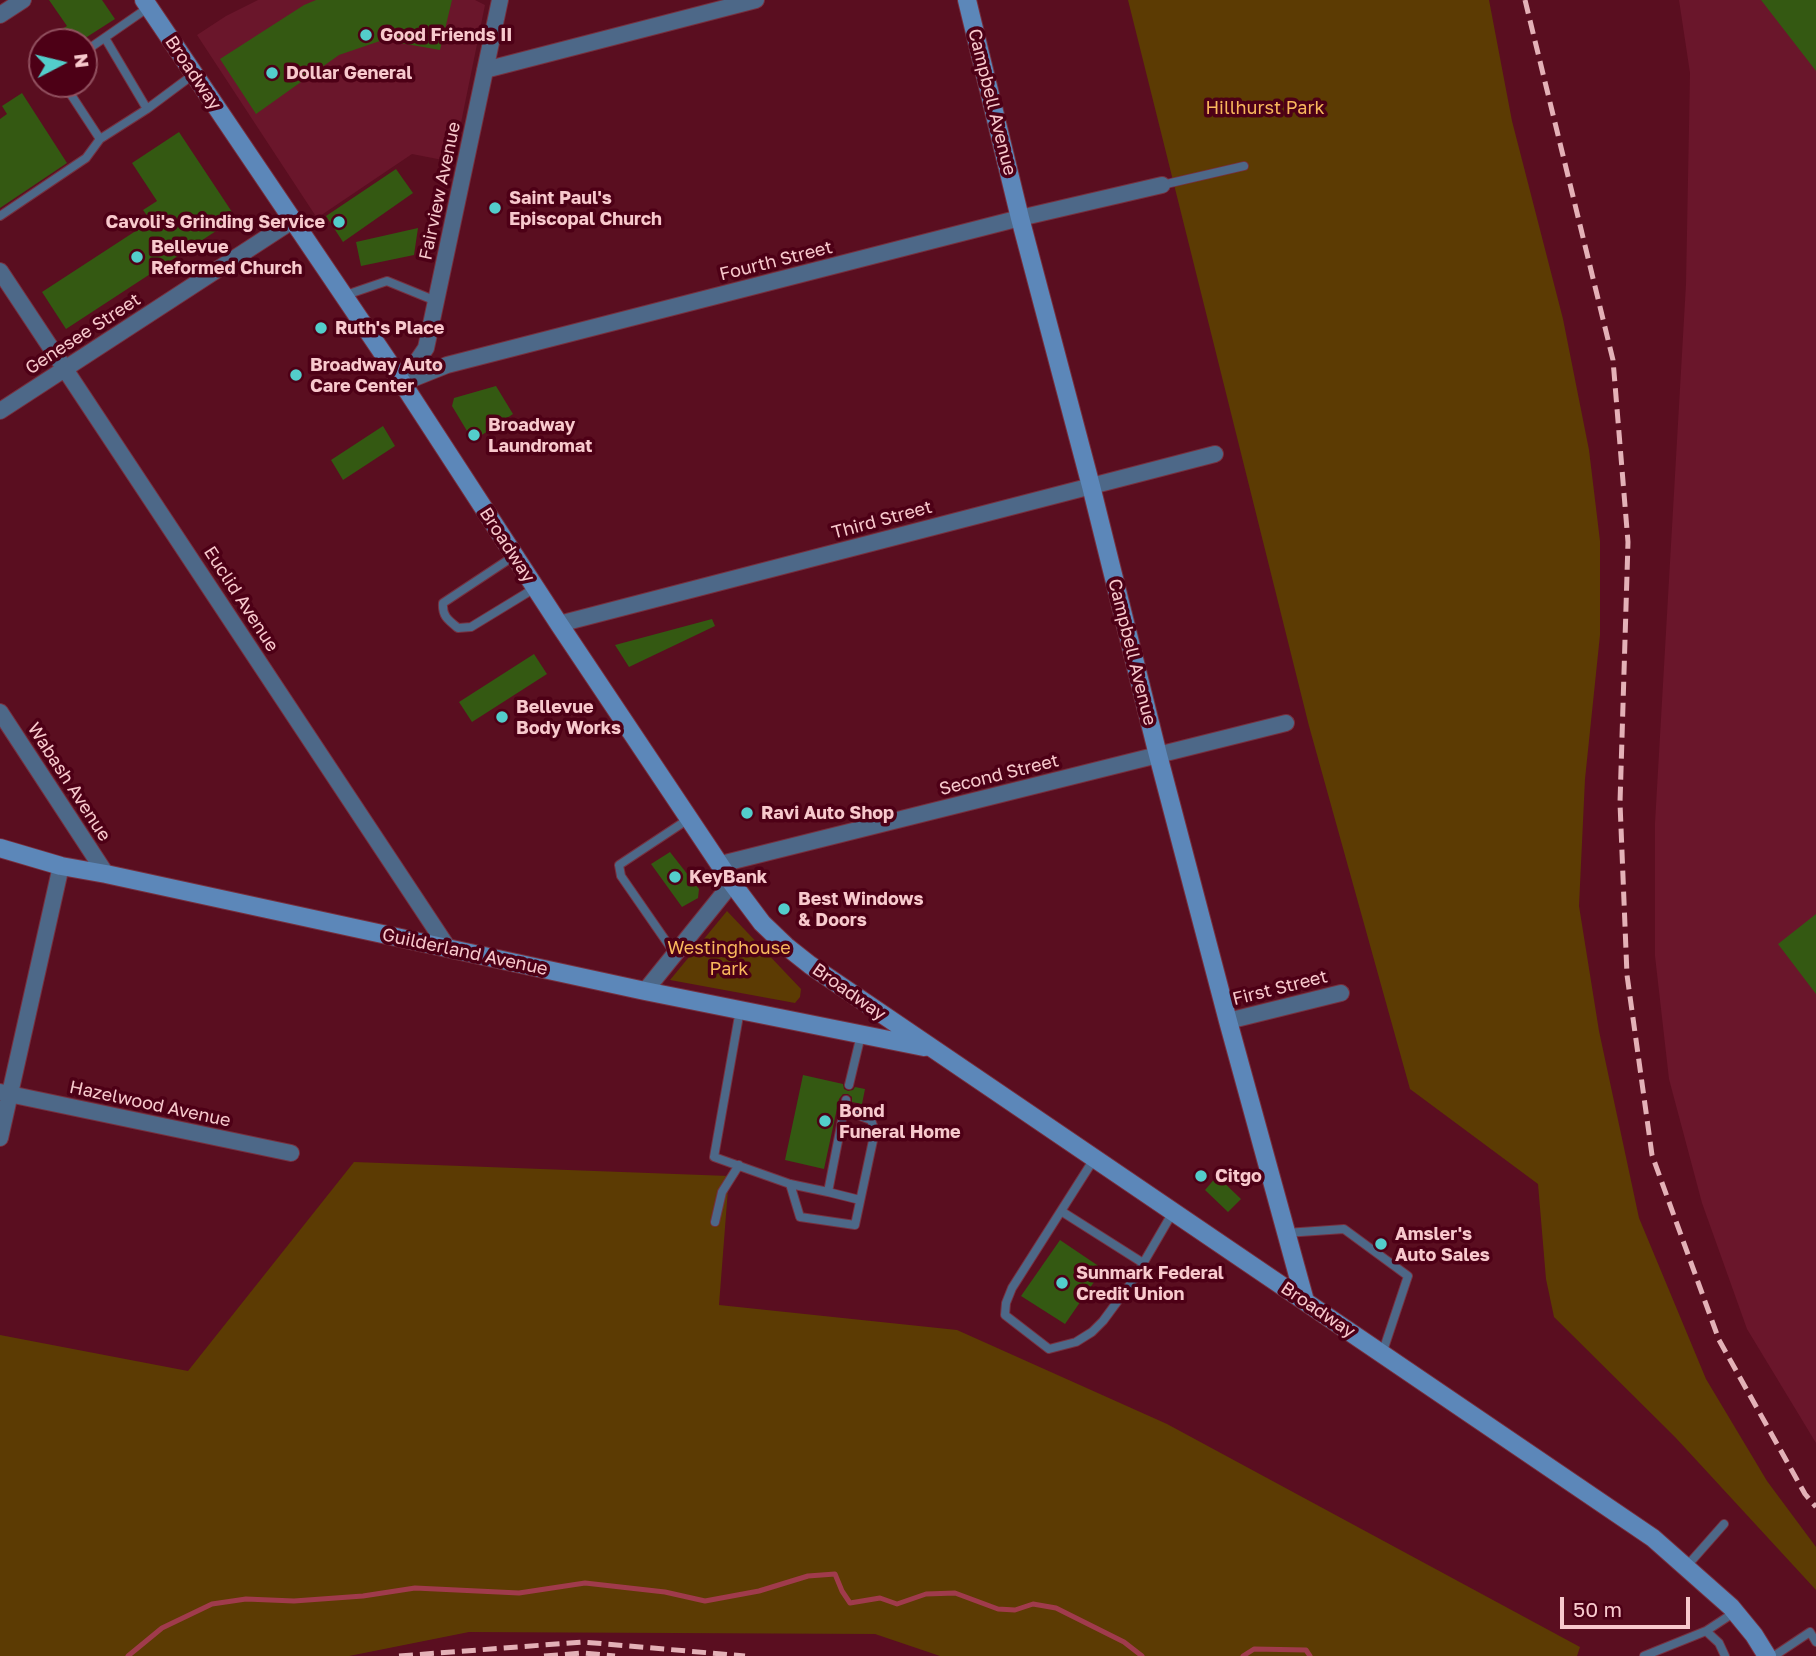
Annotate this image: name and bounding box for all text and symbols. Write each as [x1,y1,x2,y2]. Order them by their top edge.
place label: Good Friends II [380,24,512,46]
street label: Campbell Avenue [963,26,1021,178]
marker: Good Friends II [358,27,374,43]
north arrow [28,28,98,98]
street label: Broadway [160,32,226,114]
text: N [70,52,95,69]
place label: Dollar General [286,62,412,84]
marker: Dollar General [264,65,280,81]
park label: Hillhurst Park [1205,97,1325,119]
street label: Fairview Avenue [415,120,465,262]
place label: Saint Paul's Episcopal Church [509,187,662,230]
marker: Saint Paul's Episcopal Church [487,200,503,216]
place label: Cavoli's Grinding Service [106,211,325,233]
marker: Cavoli's Grinding Service [331,214,347,230]
place label: Bellevue Reformed Church [151,236,302,278]
street label: Fourth Street [717,237,835,285]
marker: Bellevue Reformed Church [129,249,145,265]
street label: Genesee Street [21,289,145,379]
place label: Ruth's Place [335,317,444,339]
marker: Ruth's Place [313,320,329,336]
place label: Broadway Auto Care Center [310,354,443,396]
marker: Broadway Auto Care Center [288,367,304,383]
place label: Broadway Laundromat [488,414,592,457]
marker: Broadway Laundromat [466,427,482,443]
street label: Third Street [830,496,934,544]
street label: Broadway [475,503,539,587]
street label: Euclid Avenue [199,542,283,656]
street label: Campbell Avenue [1103,576,1161,728]
place label: Bellevue Body Works [516,696,621,738]
marker: Bellevue Body Works [494,709,510,725]
street label: Wabash Avenue [23,719,115,845]
street label: Second Street [937,750,1061,800]
place label: Ravi Auto Shop [761,802,894,824]
marker: Ravi Auto Shop [739,805,755,821]
place label: KeyBank [689,866,767,888]
marker: KeyBank [667,869,683,885]
place label: Best Windows & Doors [798,888,924,930]
marker: Best Windows & Doors [776,901,792,917]
street label: Guilderland Avenue [380,924,550,980]
park label: Westinghouse Park [667,937,791,979]
street label: Broadway [808,959,890,1025]
street label: First Street [1230,966,1330,1010]
street label: Hazelwood Avenue [67,1076,233,1132]
place label: Bond Funeral Home [839,1100,961,1142]
marker: Bond Funeral Home [817,1113,833,1129]
place label: Citgo [1215,1165,1262,1187]
marker: Citgo [1193,1168,1209,1184]
place label: Amsler's Auto Sales [1395,1223,1490,1266]
marker: Amsler's Auto Sales [1373,1236,1389,1252]
place label: Sunmark Federal Credit Union [1076,1262,1224,1304]
marker: Sunmark Federal Credit Union [1054,1275,1070,1291]
street label: Broadway [1277,1277,1359,1343]
scale bar [1564,1582,1694,1626]
text: 50 m [1573,1596,1622,1622]

